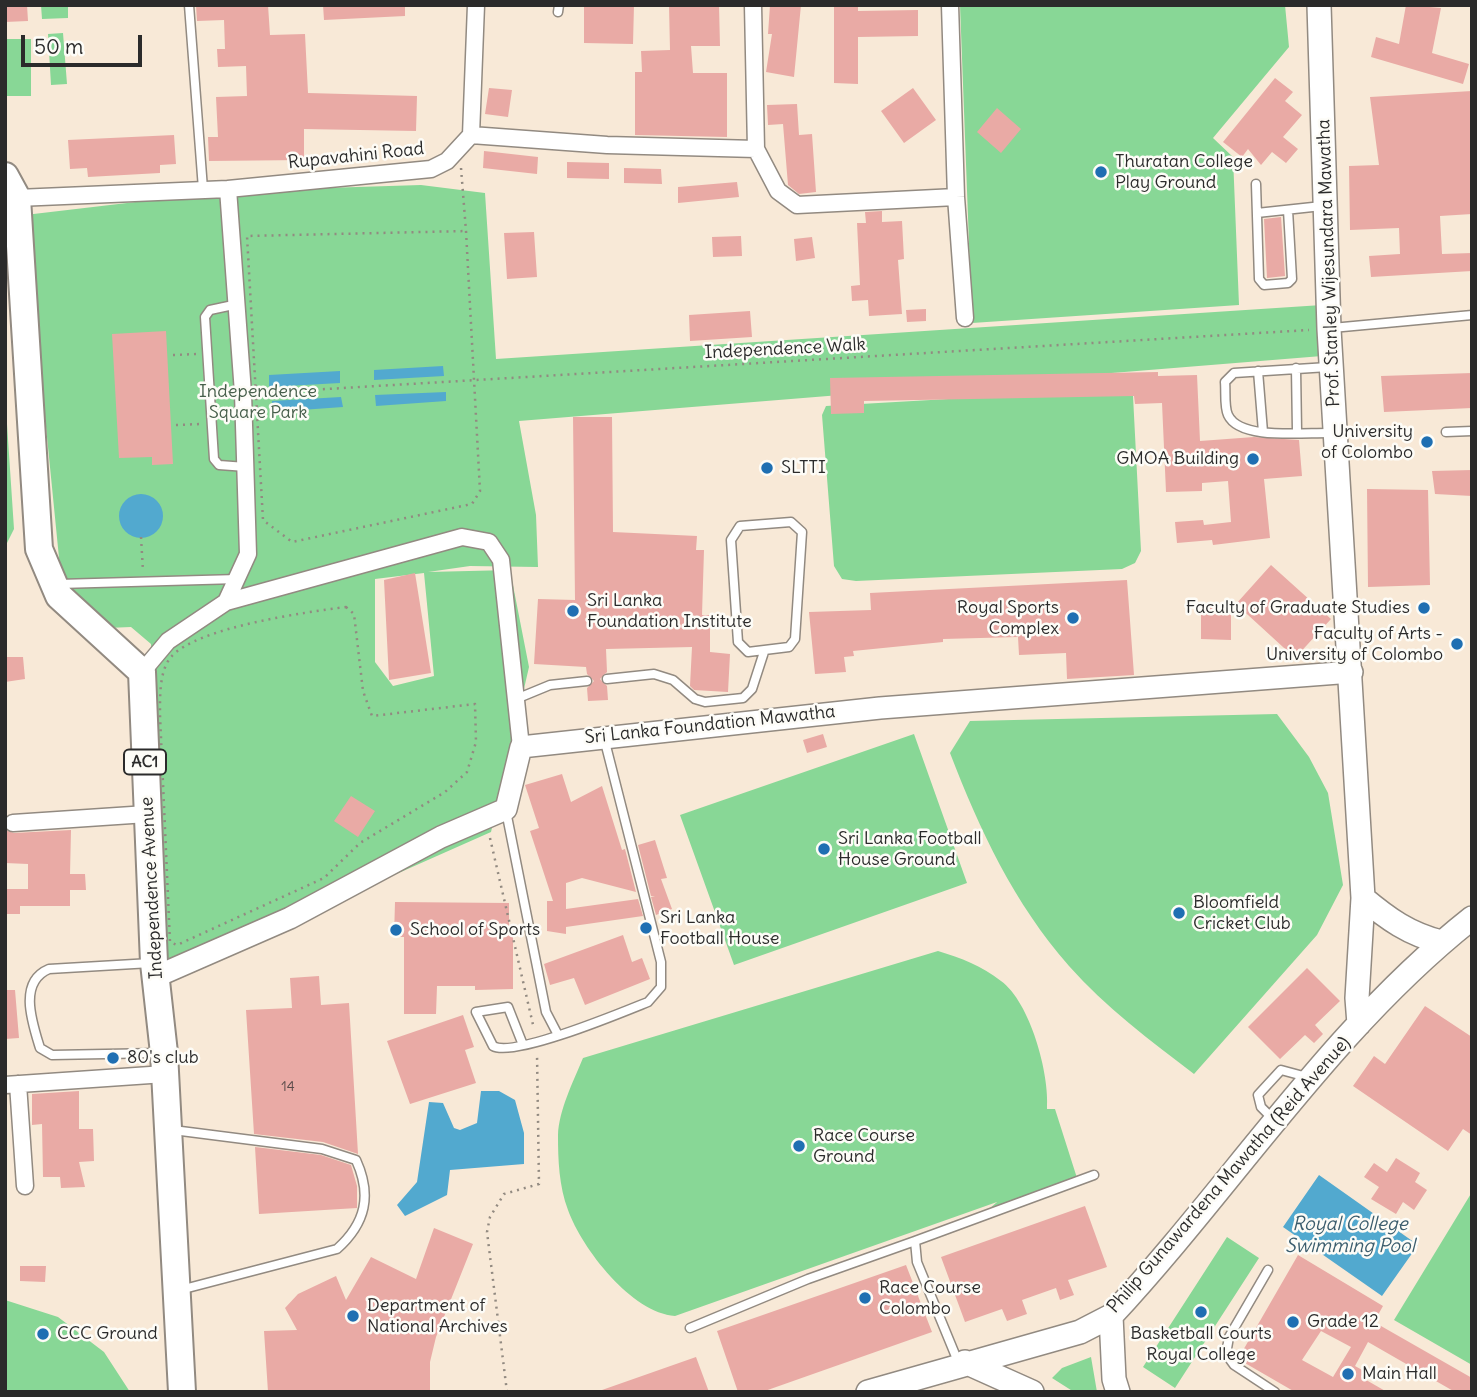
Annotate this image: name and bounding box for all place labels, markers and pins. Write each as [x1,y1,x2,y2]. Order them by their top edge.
place label: Thuratan College Play Ground [1115,151,1253,194]
marker: Thuratan College Play Ground [1093,164,1109,180]
place label: University of Colombo [1321,421,1413,464]
marker: University of Colombo [1419,434,1435,450]
place label: GMOA Building [1116,448,1239,470]
marker: GMOA Building [1245,451,1261,467]
place label: SLTTI [781,457,826,479]
marker: SLTTI [759,460,775,476]
place label: Sri Lanka Foundation Institute [587,590,752,632]
place label: Royal Sports Complex [957,597,1059,640]
place label: Faculty of Graduate Studies [1186,597,1410,619]
marker: Faculty of Graduate Studies [1416,600,1432,616]
marker: Sri Lanka Foundation Institute [565,603,581,619]
marker: Royal Sports Complex [1065,610,1081,626]
place label: Faculty of Arts - University of Colombo [1266,623,1443,666]
marker: Faculty of Arts - University of Colombo [1449,636,1465,652]
place label: Sri Lanka Football House Ground [838,828,981,870]
marker: Sri Lanka Football House Ground [816,841,832,857]
place label: Bloomfield Cricket Club [1193,892,1291,934]
marker: Bloomfield Cricket Club [1171,905,1187,921]
place label: Sri Lanka Football House [660,907,780,950]
place label: School of Sports [410,919,540,941]
marker: Sri Lanka Football House [638,920,654,936]
marker: School of Sports [388,922,404,938]
place label: 80's club [127,1047,199,1069]
marker: 80's club [105,1050,121,1066]
place label: Race Course Ground [813,1125,915,1168]
marker: Race Course Ground [791,1138,807,1154]
place label: Race Course Colombo [879,1277,981,1320]
marker: Race Course Colombo [857,1290,873,1306]
place label: Department of National Archives [367,1295,508,1338]
marker: Basketball Courts Royal College [1193,1304,1209,1320]
marker: Department of National Archives [345,1308,361,1324]
place label: Grade 12 [1307,1311,1379,1333]
marker: Grade 12 [1285,1314,1301,1330]
place label: CCC Ground [57,1323,158,1345]
place label: Basketball Courts Royal College [1130,1323,1272,1366]
marker: CCC Ground [35,1326,51,1342]
place label: Main Hall [1362,1363,1437,1385]
marker: Main Hall [1340,1366,1356,1382]

